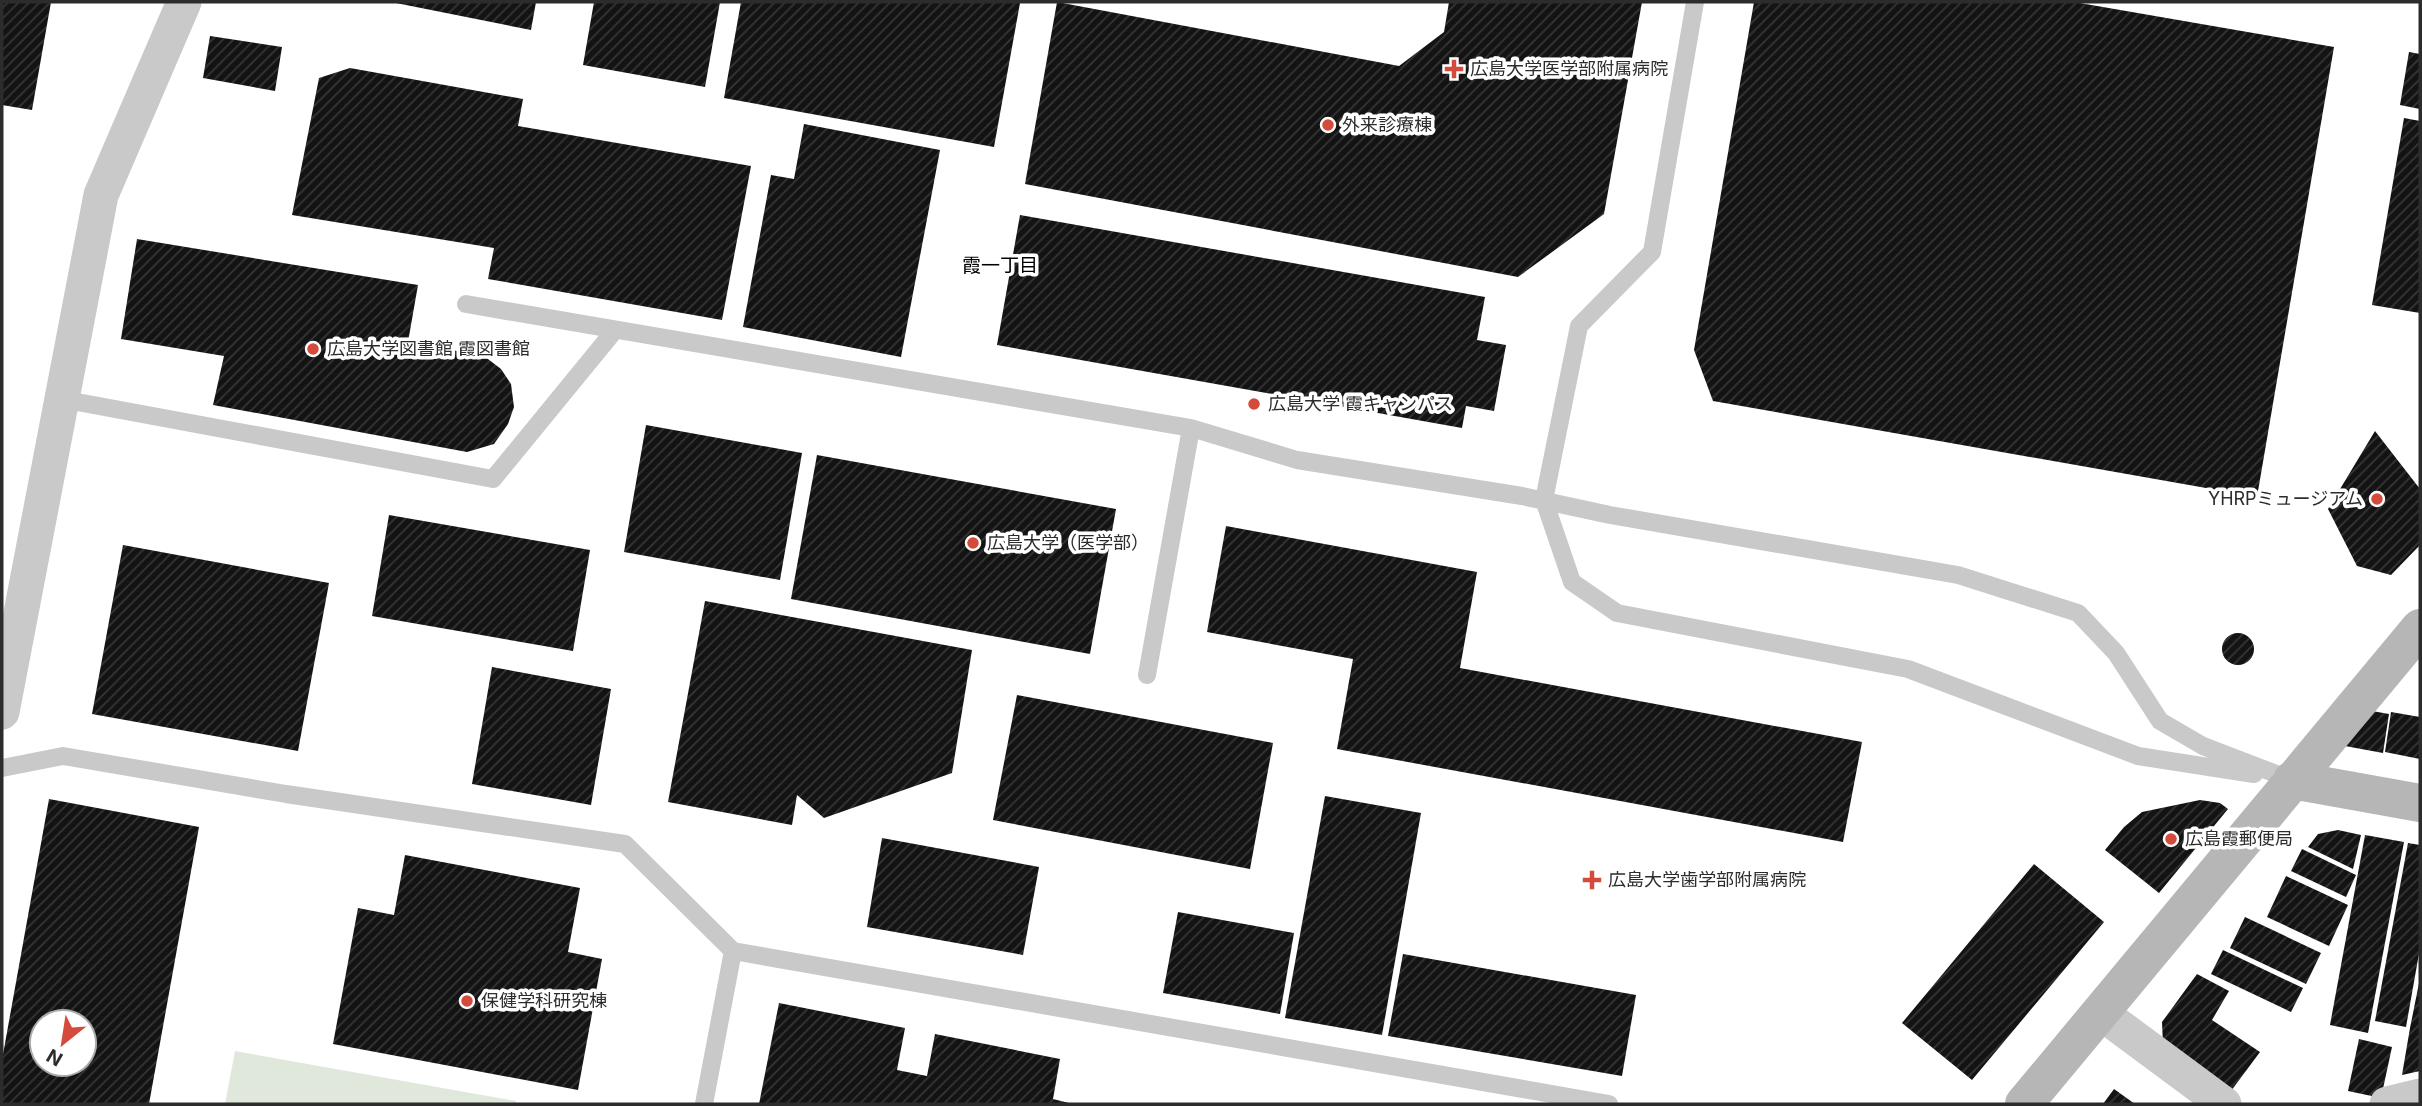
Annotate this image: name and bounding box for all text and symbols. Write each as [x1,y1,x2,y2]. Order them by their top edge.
place label: 広島大学医学部附属病院 [1470,58,1668,79]
marker: 広島大学医学部附属病院 [1444,59,1464,79]
place label: 外来診療棟 [1342,114,1432,135]
marker: 外来診療棟 [1320,117,1336,133]
district label: 霞一丁目 [962,254,1038,277]
place label: 広島大学図書館 霞図書館 [327,338,530,359]
marker: 広島大学図書館 霞図書館 [305,341,321,357]
place label: 広島大学 霞キャンパス [1268,393,1453,414]
marker: 広島大学 霞キャンパス [1246,396,1262,412]
place label: YHRPミュージアム [2208,488,2363,509]
marker: YHRPミュージアム [2369,491,2385,507]
place label: 広島大学（医学部） [987,532,1149,553]
marker: 広島大学（医学部） [965,535,981,551]
place label: 広島霞郵便局 [2185,828,2293,849]
marker: 広島霞郵便局 [2163,831,2179,847]
place label: 広島大学歯学部附属病院 [1608,869,1806,890]
marker: 広島大学歯学部附属病院 [1582,870,1602,890]
place label: 保健学科研究棟 [481,990,607,1011]
marker: 保健学科研究棟 [459,993,475,1009]
north arrow [28,1008,98,1078]
text: N [43,1044,67,1071]

